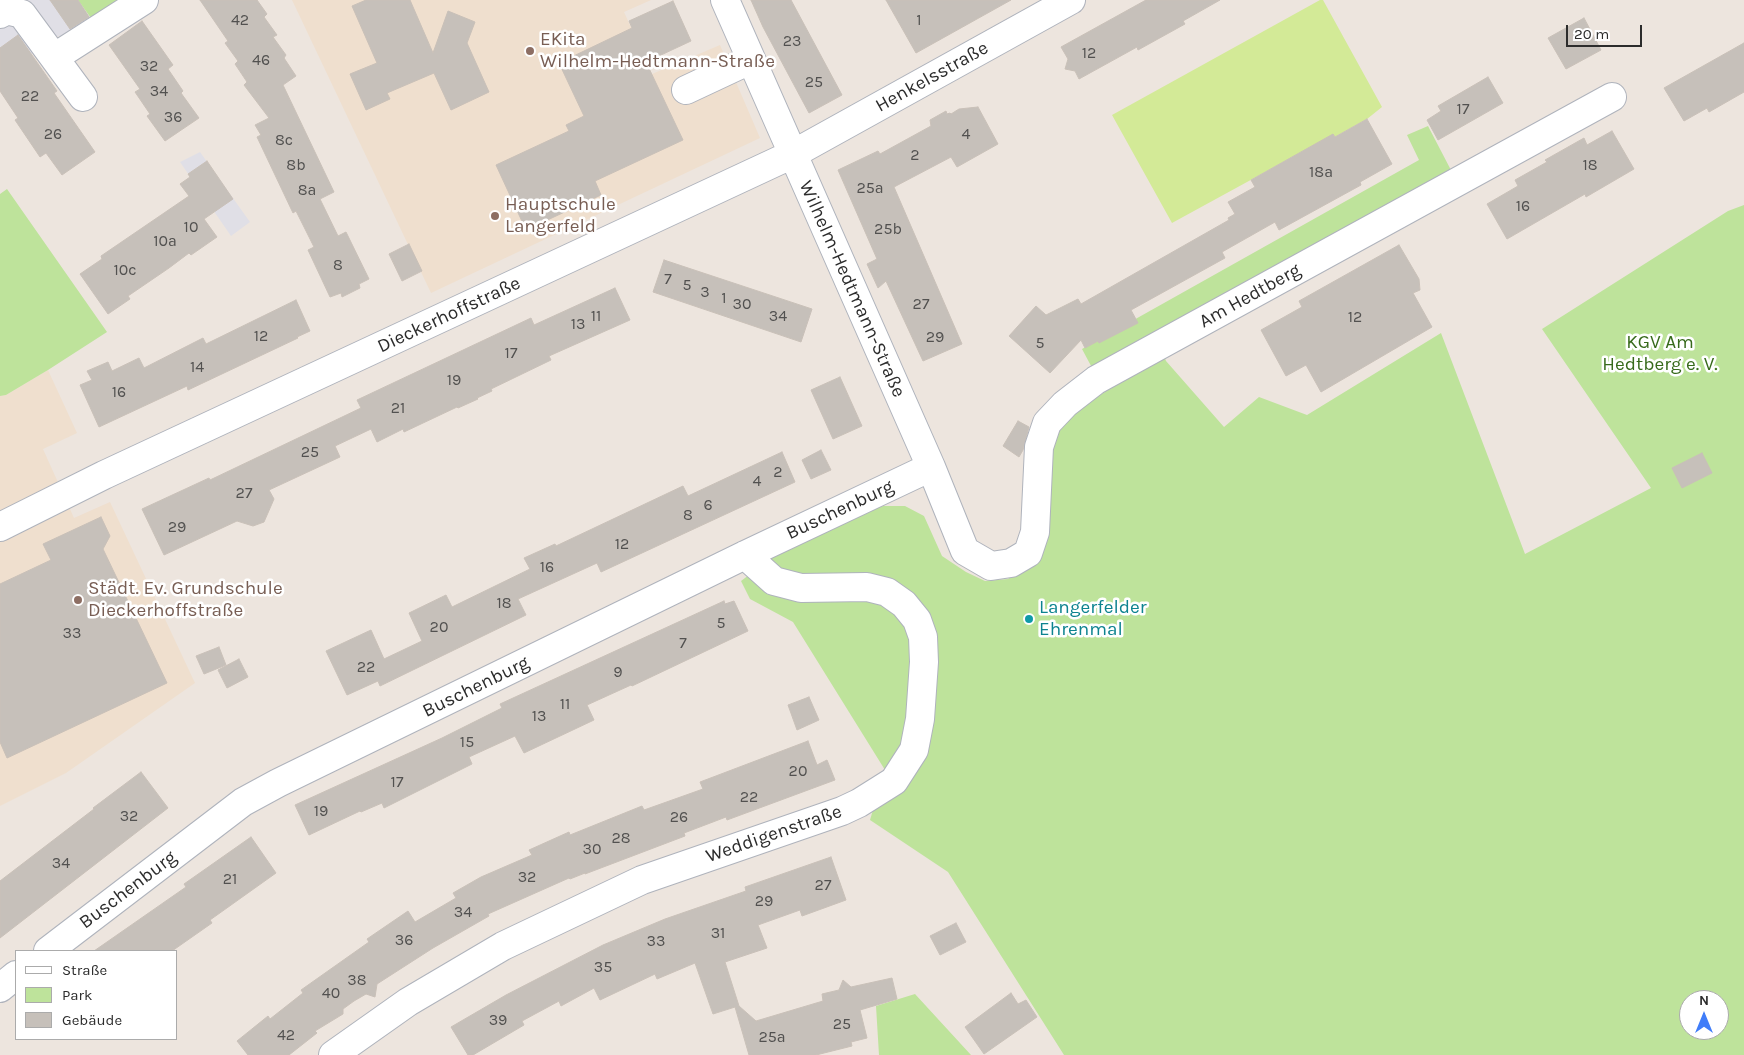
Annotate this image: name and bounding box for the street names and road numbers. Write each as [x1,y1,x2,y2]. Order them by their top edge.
street label: Henkelsstraße [872,37,992,117]
street label: Wilhelm-Hedtmann-Straße [794,177,910,401]
street label: Am Hedtberg [1195,259,1305,333]
street label: Dieckerhoffstraße [374,272,524,358]
street label: Buschenburg [783,475,897,545]
street label: Buschenburg [419,651,533,723]
street label: Weddigenstraße [703,800,845,868]
street label: Buschenburg [75,846,181,934]

